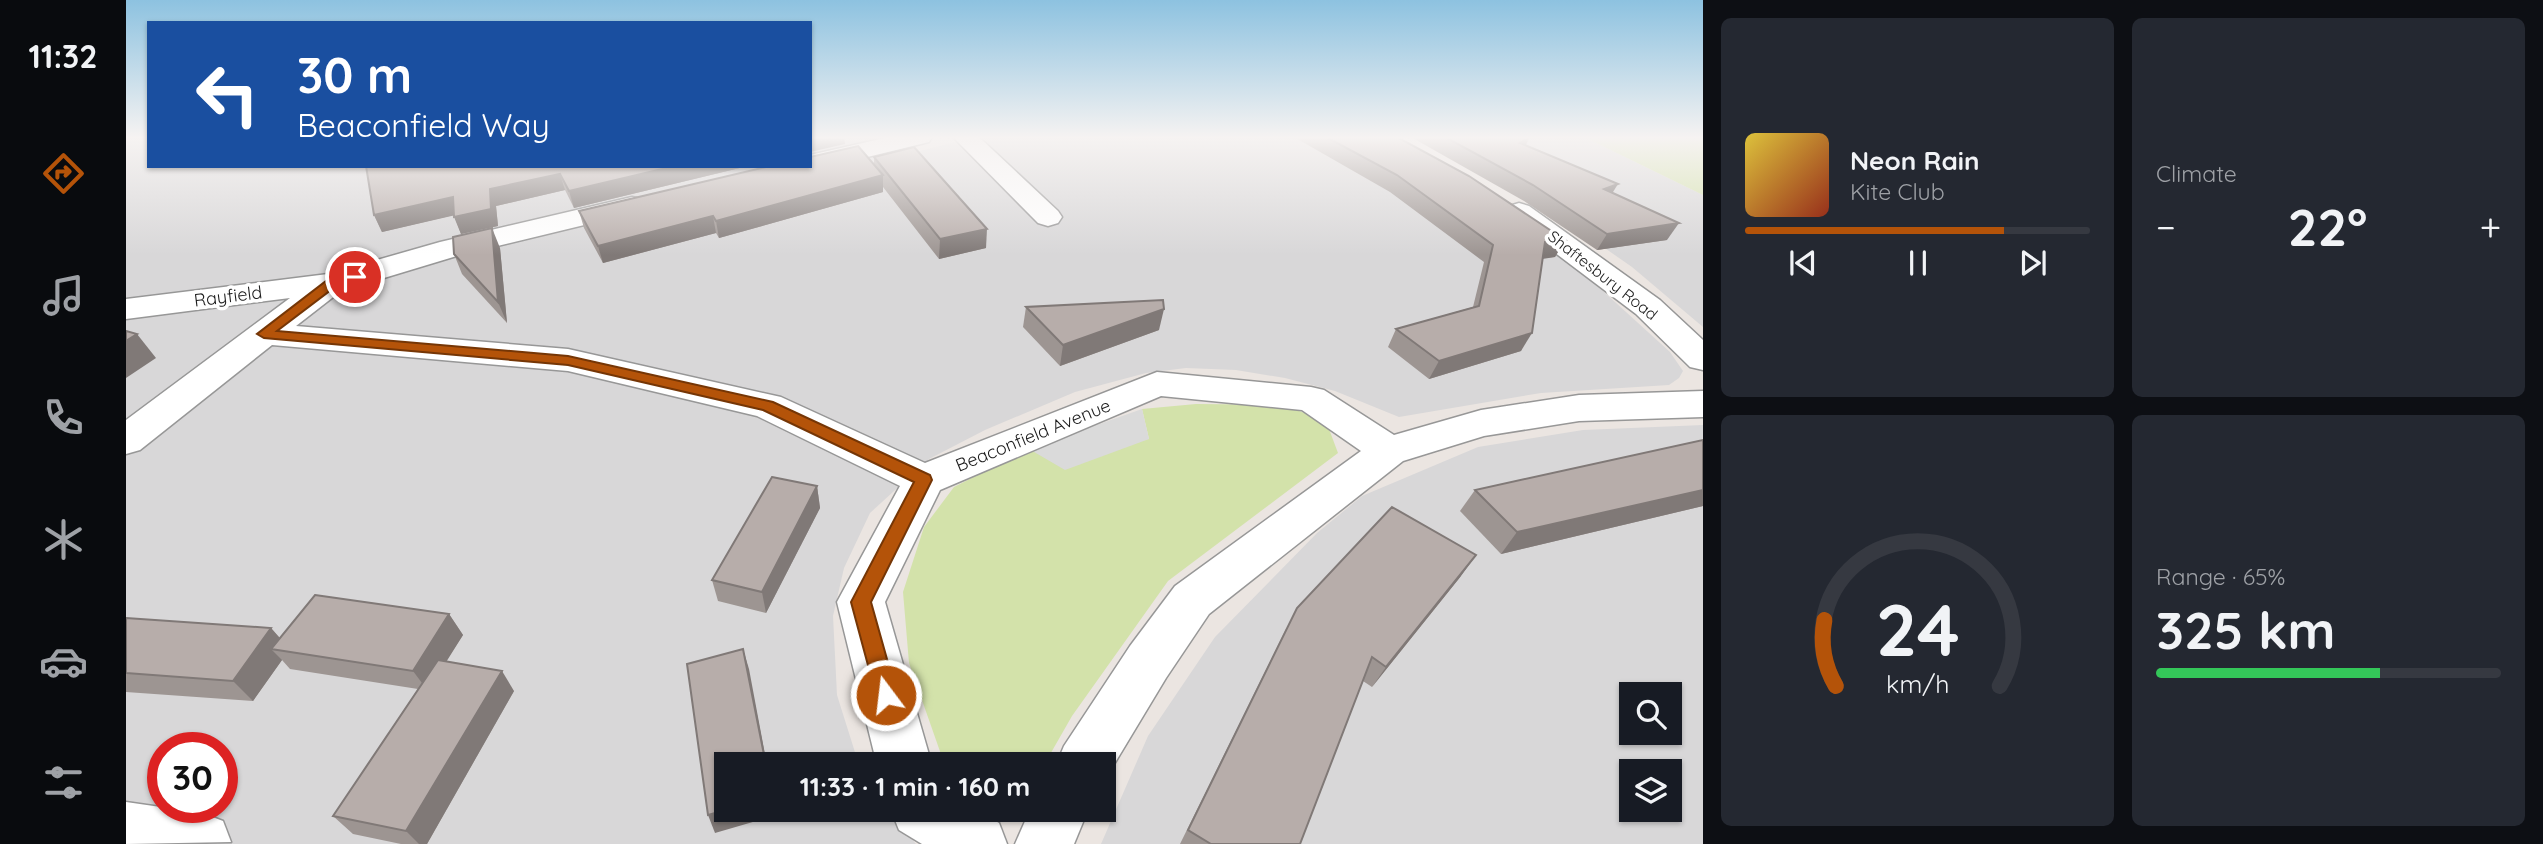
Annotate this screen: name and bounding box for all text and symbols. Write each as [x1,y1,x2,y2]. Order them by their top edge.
text: 11:32 [28,36,98,76]
text: 30 m [297,44,412,105]
icon: left [182,49,273,140]
text: Beaconfield Way [297,105,550,145]
text: Neon Rain [1850,144,1979,177]
icon: directions [39,149,88,198]
text: Climate [2156,159,2237,188]
text: Kite Club [1850,177,1945,206]
text: 22° [2288,194,2367,259]
text: − [2156,203,2176,251]
text: + [2480,203,2501,251]
street label: Shaftesbury Road [1544,226,1662,324]
icon: previous [1784,244,1822,282]
icon: pause [1899,244,1937,282]
icon: next [2014,244,2052,282]
pin [325,247,385,307]
icon: arrive [336,258,374,296]
icon: music [39,271,88,320]
street label: Rayfield [193,280,263,312]
icon: phone [39,393,88,442]
street label: Beaconfield Avenue [952,393,1114,477]
icon: climate [39,515,88,564]
text: Range · 65% [2156,562,2285,591]
text: 24 [1875,584,1960,675]
text: 325 km [2156,597,2336,662]
icon: car [39,637,88,686]
position arrow [849,658,923,732]
text: km/h [1886,668,1949,699]
map controls [1619,682,1682,822]
button: search [1619,682,1682,745]
speed limit sign: 30 [147,732,238,823]
icon: filters [39,758,88,807]
button: layers [1619,759,1682,822]
text: 11:33 · 1 min · 160 m [800,770,1030,803]

